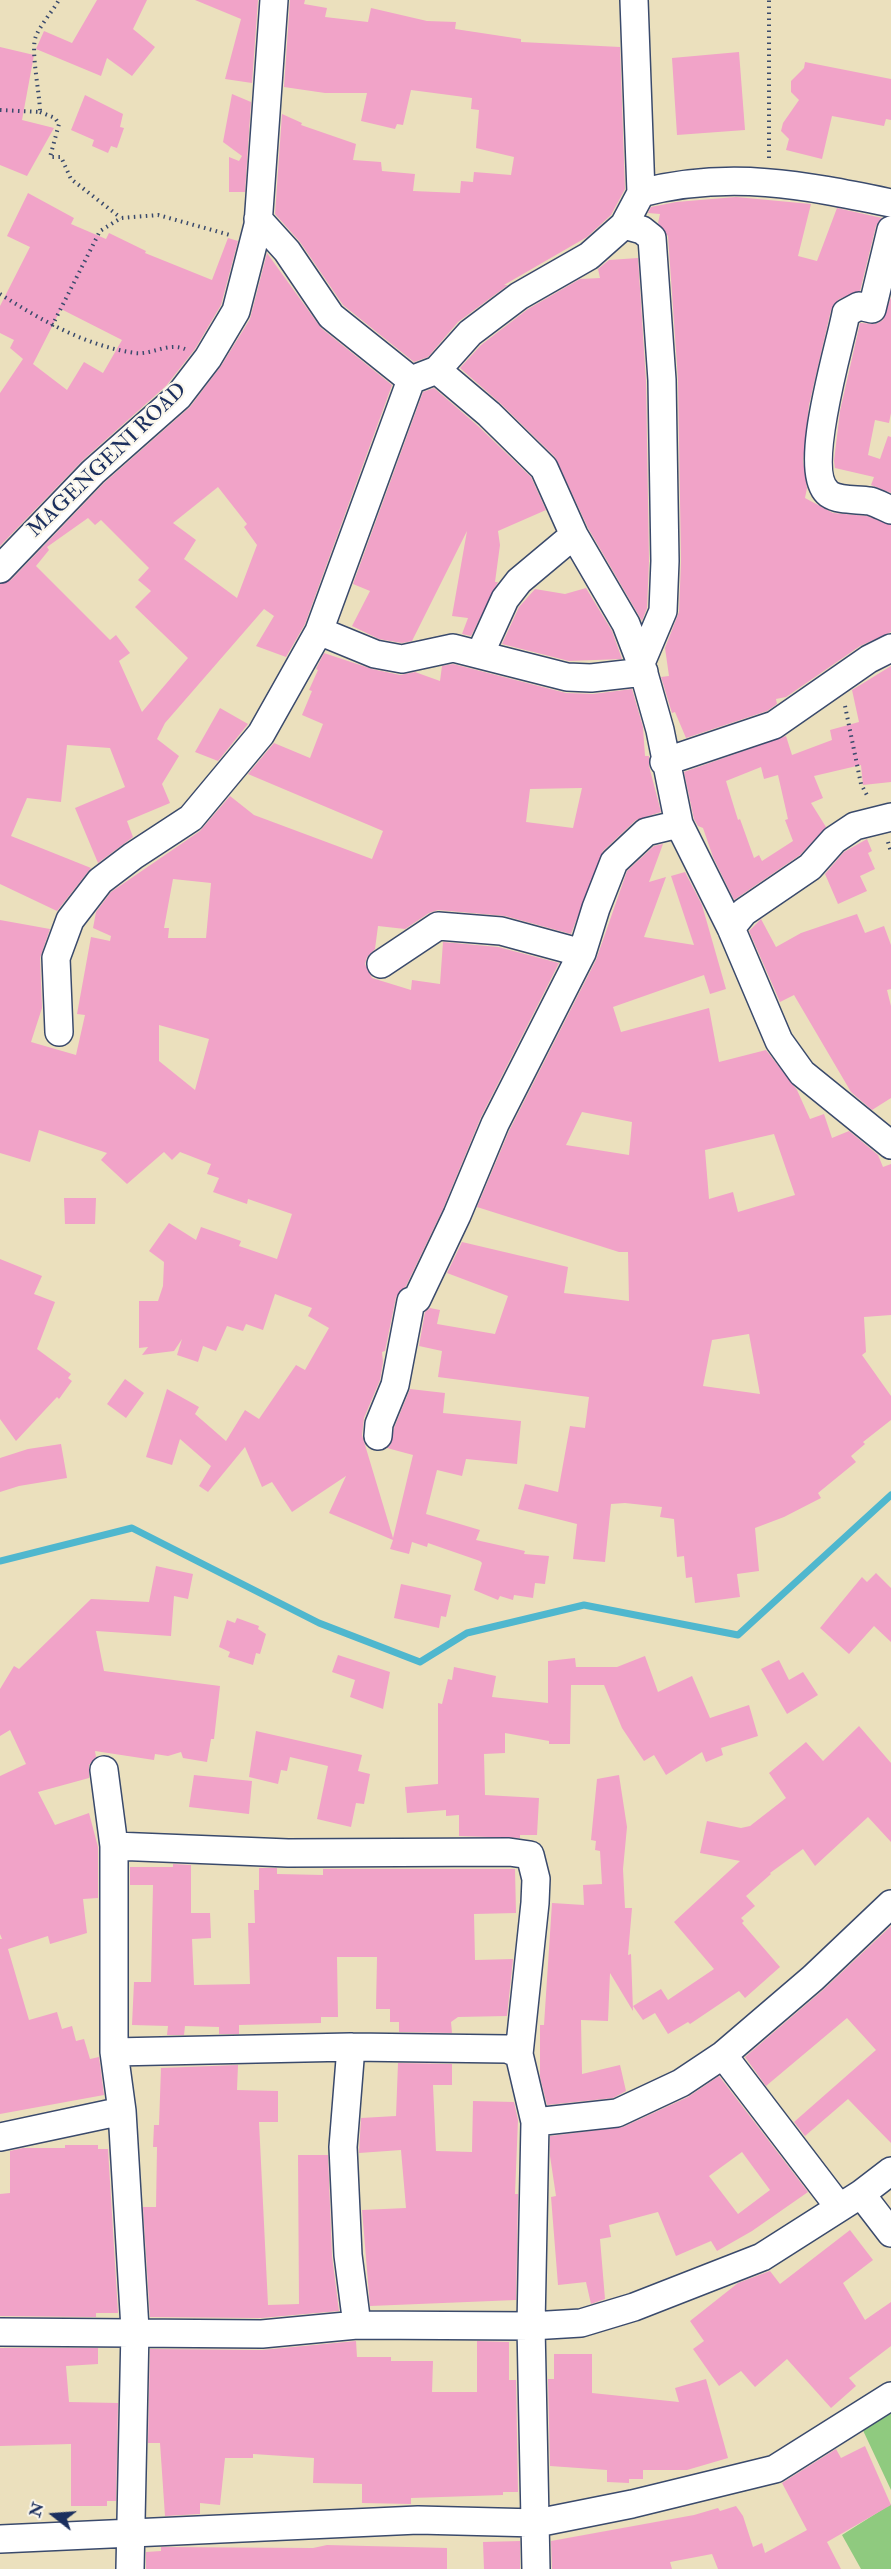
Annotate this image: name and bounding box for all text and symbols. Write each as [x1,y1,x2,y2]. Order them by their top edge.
street label: MAGENGENI ROAD [23,379,193,543]
north arrow [24,2485,84,2545]
text: N [25,2500,48,2520]

